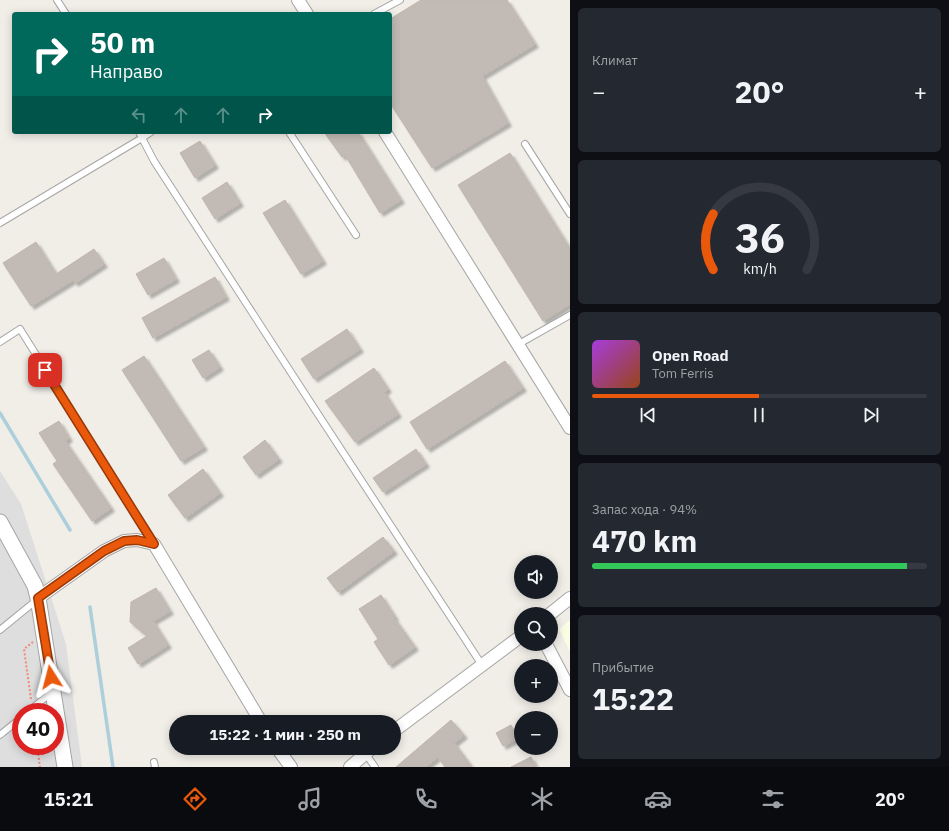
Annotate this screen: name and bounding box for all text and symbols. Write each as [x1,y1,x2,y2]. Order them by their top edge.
text: 50 m [90,24,155,61]
icon: right [24,28,76,80]
text: Климат [592,52,638,69]
text: Направо [90,60,163,83]
text: 20° [734,72,785,111]
text: − [592,77,605,106]
text: + [914,77,927,106]
icon: left [128,104,150,126]
icon: ahead [170,104,192,126]
icon: ahead [212,104,234,126]
icon: right [254,104,276,126]
text: 36 [735,209,784,263]
text: km/h [743,258,776,277]
text: Open Road [652,346,729,365]
pin [28,353,62,387]
icon: arrive [34,359,56,381]
text: Tom Ferris [652,365,714,382]
icon: previous [637,404,659,426]
icon: pause [748,404,770,426]
icon: next [860,404,882,426]
text: Запас хода · 94% [592,501,697,518]
text: 470 km [592,521,697,560]
map controls [514,555,558,755]
button: sound [514,555,558,599]
button: search [514,607,558,651]
position arrow [30,656,72,698]
button: + [514,659,558,703]
text: Прибытие [592,659,654,676]
text: 15:22 [592,679,674,718]
speed limit sign: 40 [12,703,64,755]
button: − [514,711,558,755]
text: 15:22 · 1 мин · 250 m [209,725,361,744]
icon: directions [181,785,209,813]
icon: music [296,785,324,813]
icon: phone [412,785,440,813]
icon: climate [528,785,556,813]
icon: car [644,785,672,813]
icon: filters [759,785,787,813]
text: 15:21 [44,788,93,811]
text: 20° [875,788,905,811]

